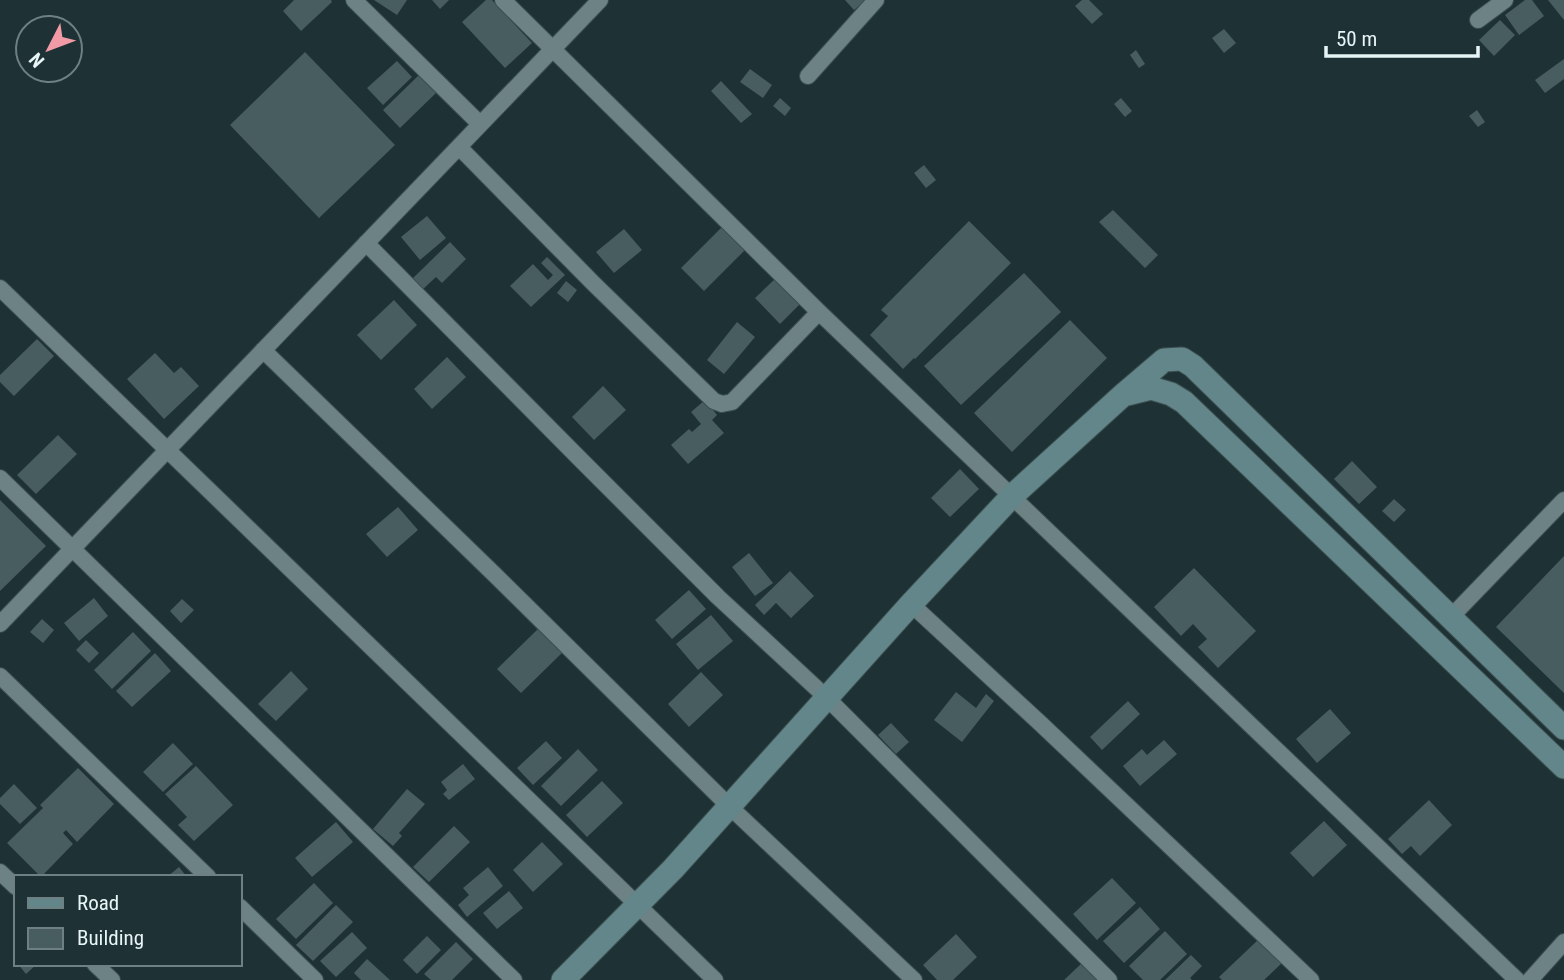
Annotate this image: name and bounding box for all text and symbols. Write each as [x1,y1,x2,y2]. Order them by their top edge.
north arrow [14,14,84,84]
scale bar [1326,14,1478,58]
text: 50 m [1336,27,1377,51]
text: N [24,48,49,72]
legend [14,875,242,966]
text: Road [77,891,119,915]
text: Building [77,926,144,950]

